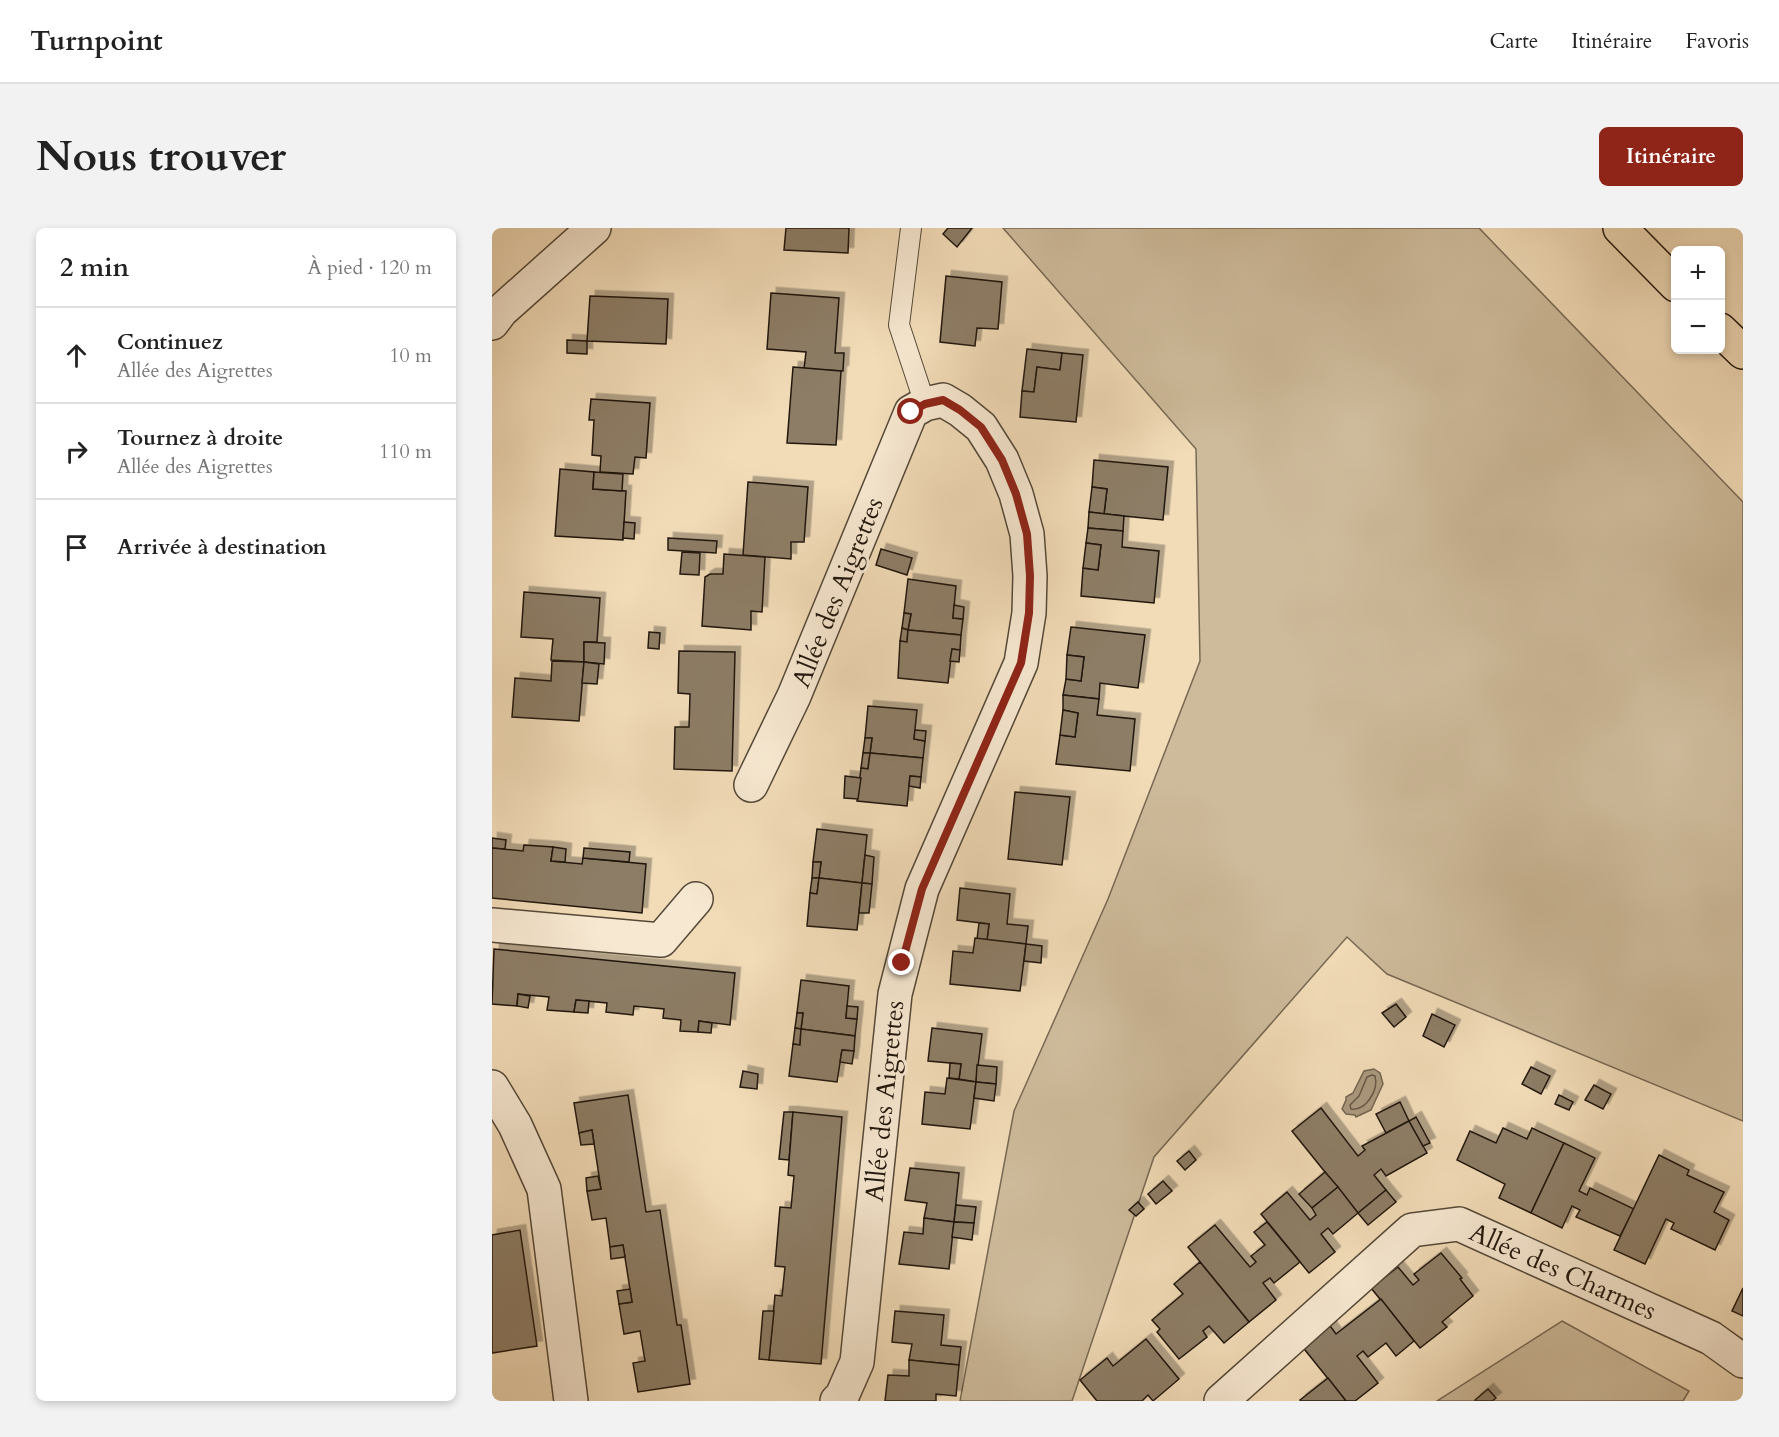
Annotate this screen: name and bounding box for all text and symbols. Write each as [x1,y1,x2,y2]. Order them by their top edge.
text: Turnpoint [30,22,163,60]
text: Carte [1489,27,1538,56]
text: Itinéraire [1571,27,1652,56]
text: Favoris [1685,27,1749,56]
button: Itinéraire [1599,127,1743,186]
text: Nous trouver [36,128,286,185]
map controls [1671,246,1725,354]
button: + [1671,246,1725,300]
text: 2 min [60,250,129,285]
text: À pied · 120 m [308,254,432,281]
button: − [1671,300,1725,354]
text: Continuez [117,327,223,357]
icon: ahead [60,339,93,372]
text: 10 m [389,342,432,369]
text: Allée des Aigrettes [117,357,273,384]
route start [897,398,923,424]
text: Tournez à droite [117,423,283,453]
icon: right [60,435,93,468]
text: 110 m [379,438,432,465]
text: Allée des Aigrettes [117,453,273,480]
street label: Allée des Aigrettes [783,492,892,693]
icon: arrive [60,531,93,564]
text: Arrivée à destination [117,532,327,562]
route end [888,949,914,975]
street label: Allée des Aigrettes [857,999,912,1203]
street label: Allée des Charmes [1464,1215,1662,1328]

